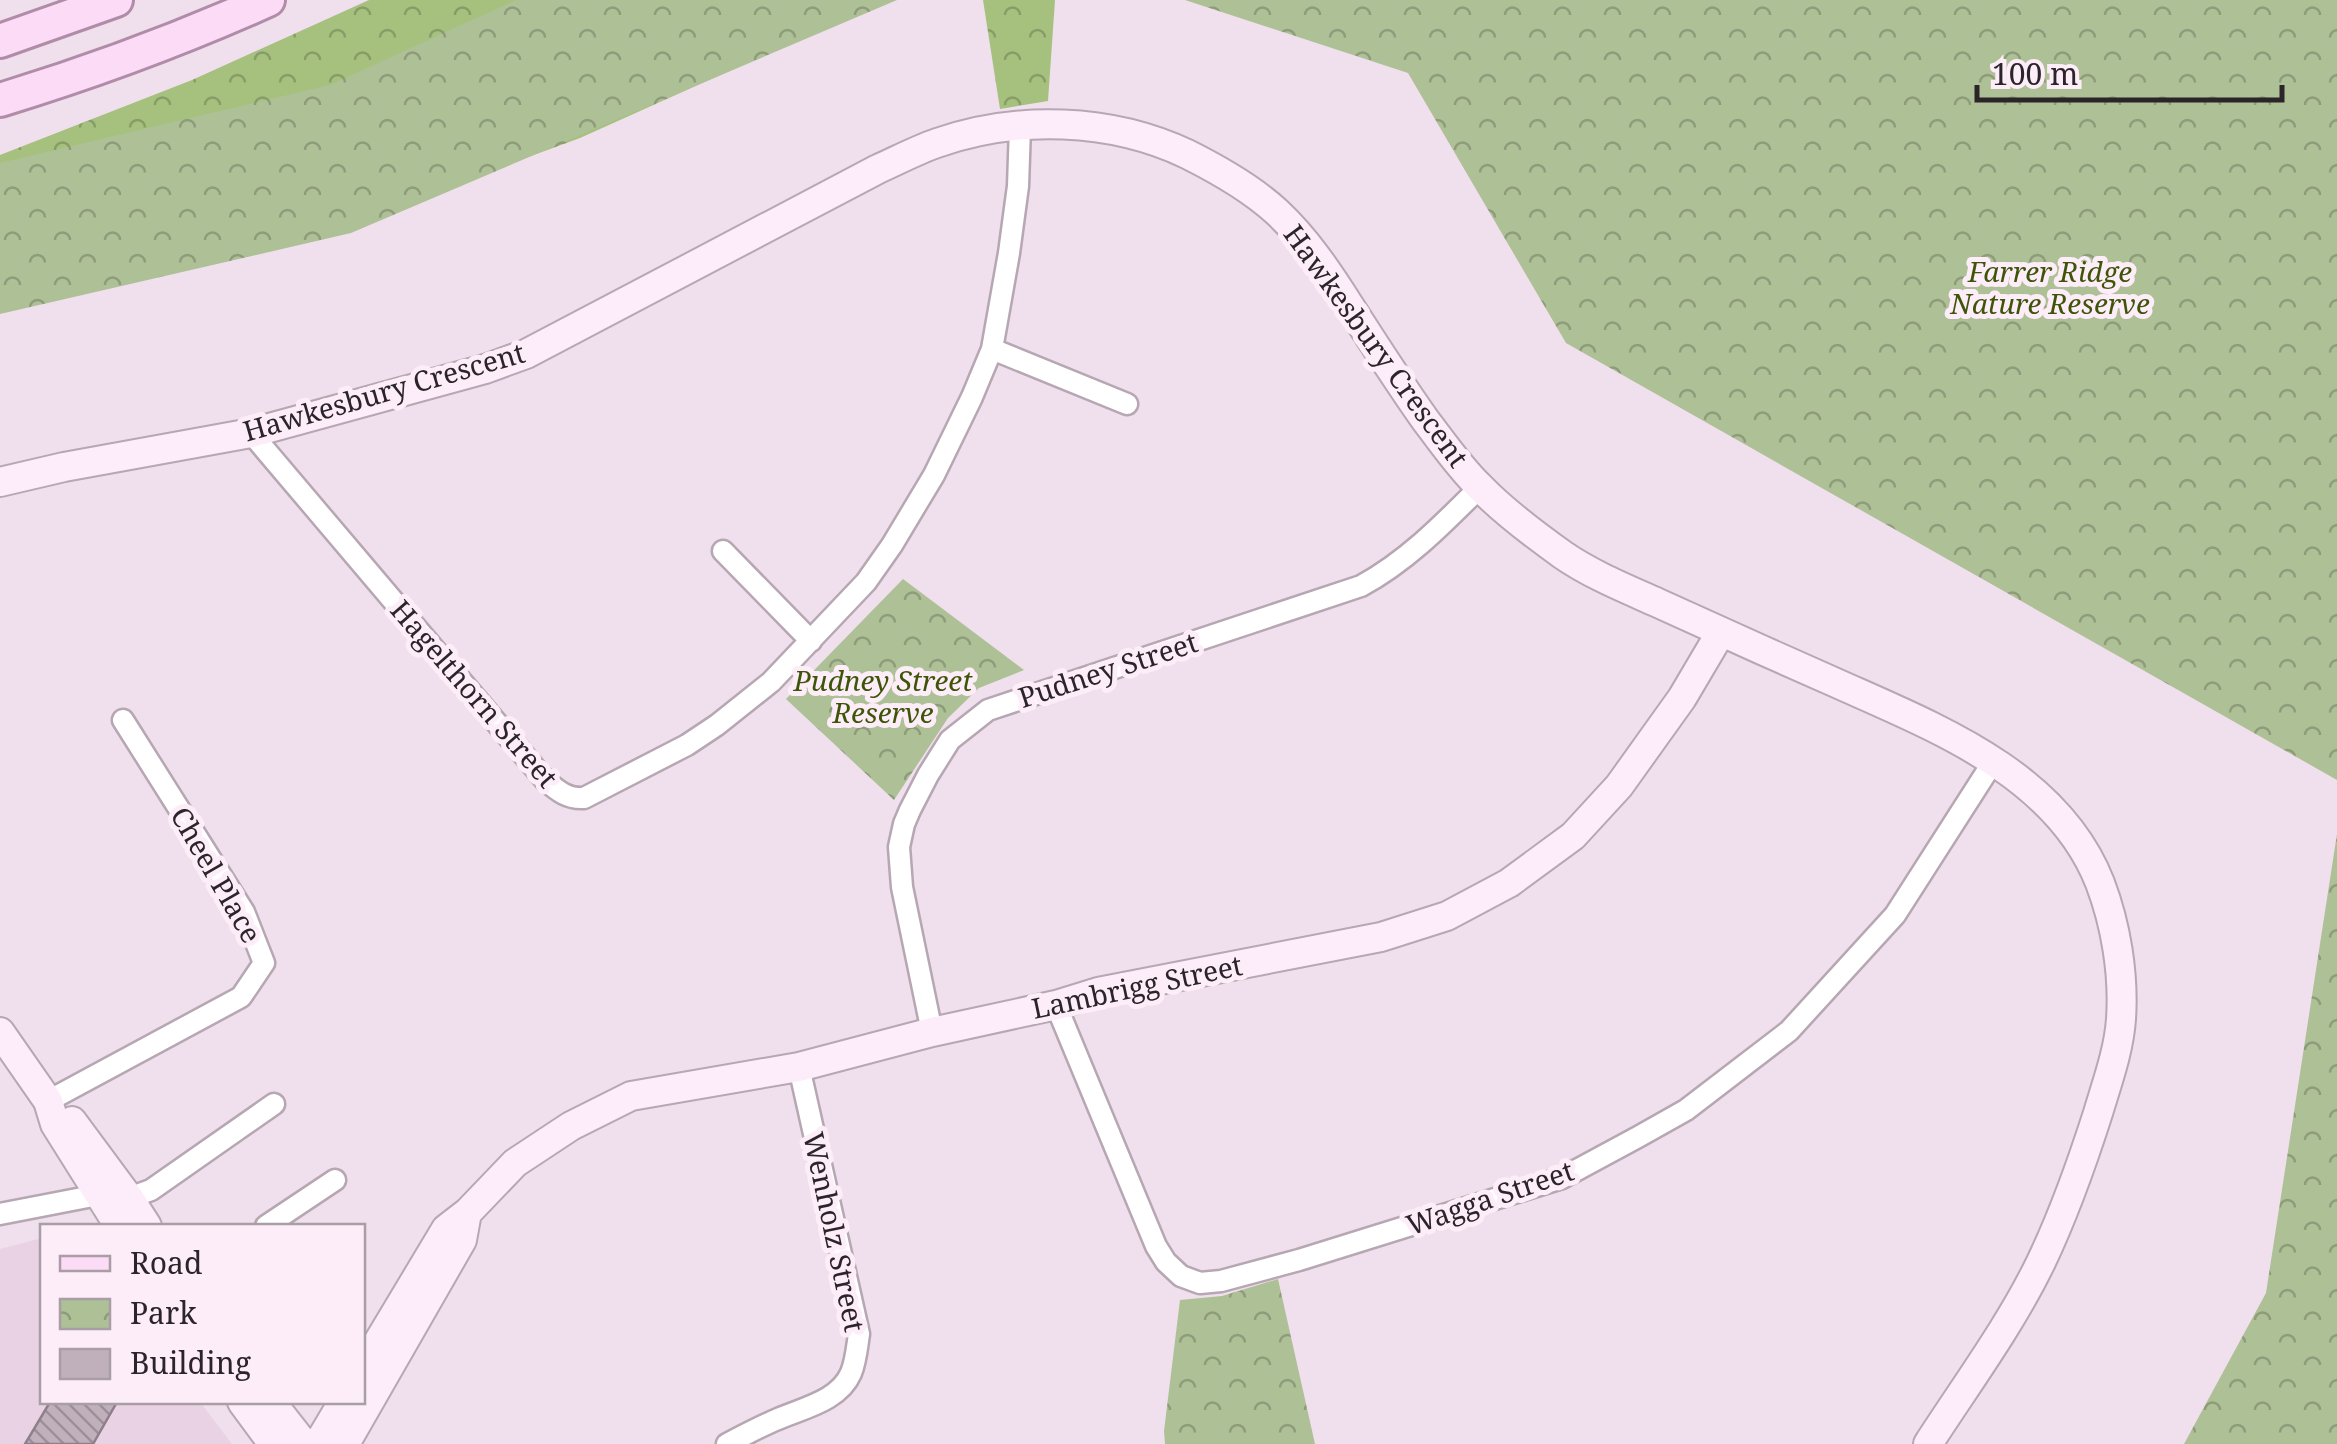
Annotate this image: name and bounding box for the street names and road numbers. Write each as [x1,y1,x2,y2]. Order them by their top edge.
street label: Hawkesbury Crescent [1276,216,1478,475]
street label: Hawkesbury Crescent [238,333,529,449]
street label: Hagelthorn Street [383,591,567,795]
street label: Pudney Street [1013,622,1202,716]
street label: Cheel Place [163,800,271,949]
street label: Lambrigg Street [1028,945,1246,1027]
street label: Wenholz Street [795,1129,875,1335]
street label: Wagga Street [1401,1151,1578,1243]

